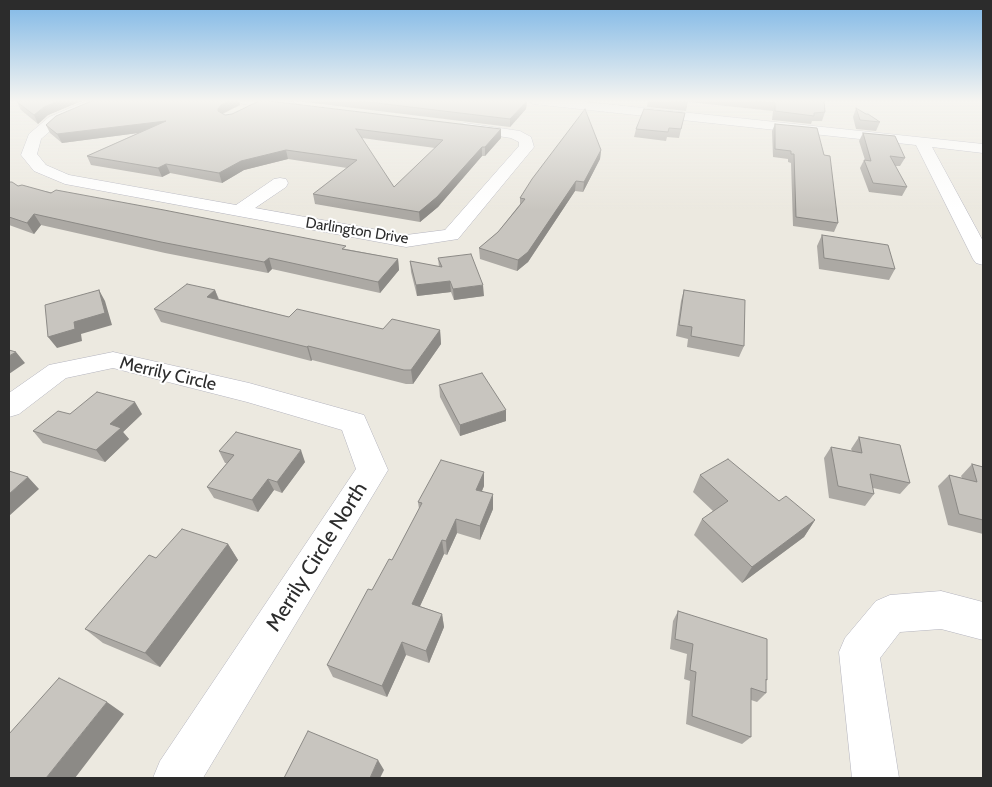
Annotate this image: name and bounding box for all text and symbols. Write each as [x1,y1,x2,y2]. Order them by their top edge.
street label: Darlington Drive [304,214,410,248]
street label: Merrily Circle [118,352,218,396]
street label: Merrily Circle North [261,478,373,636]

